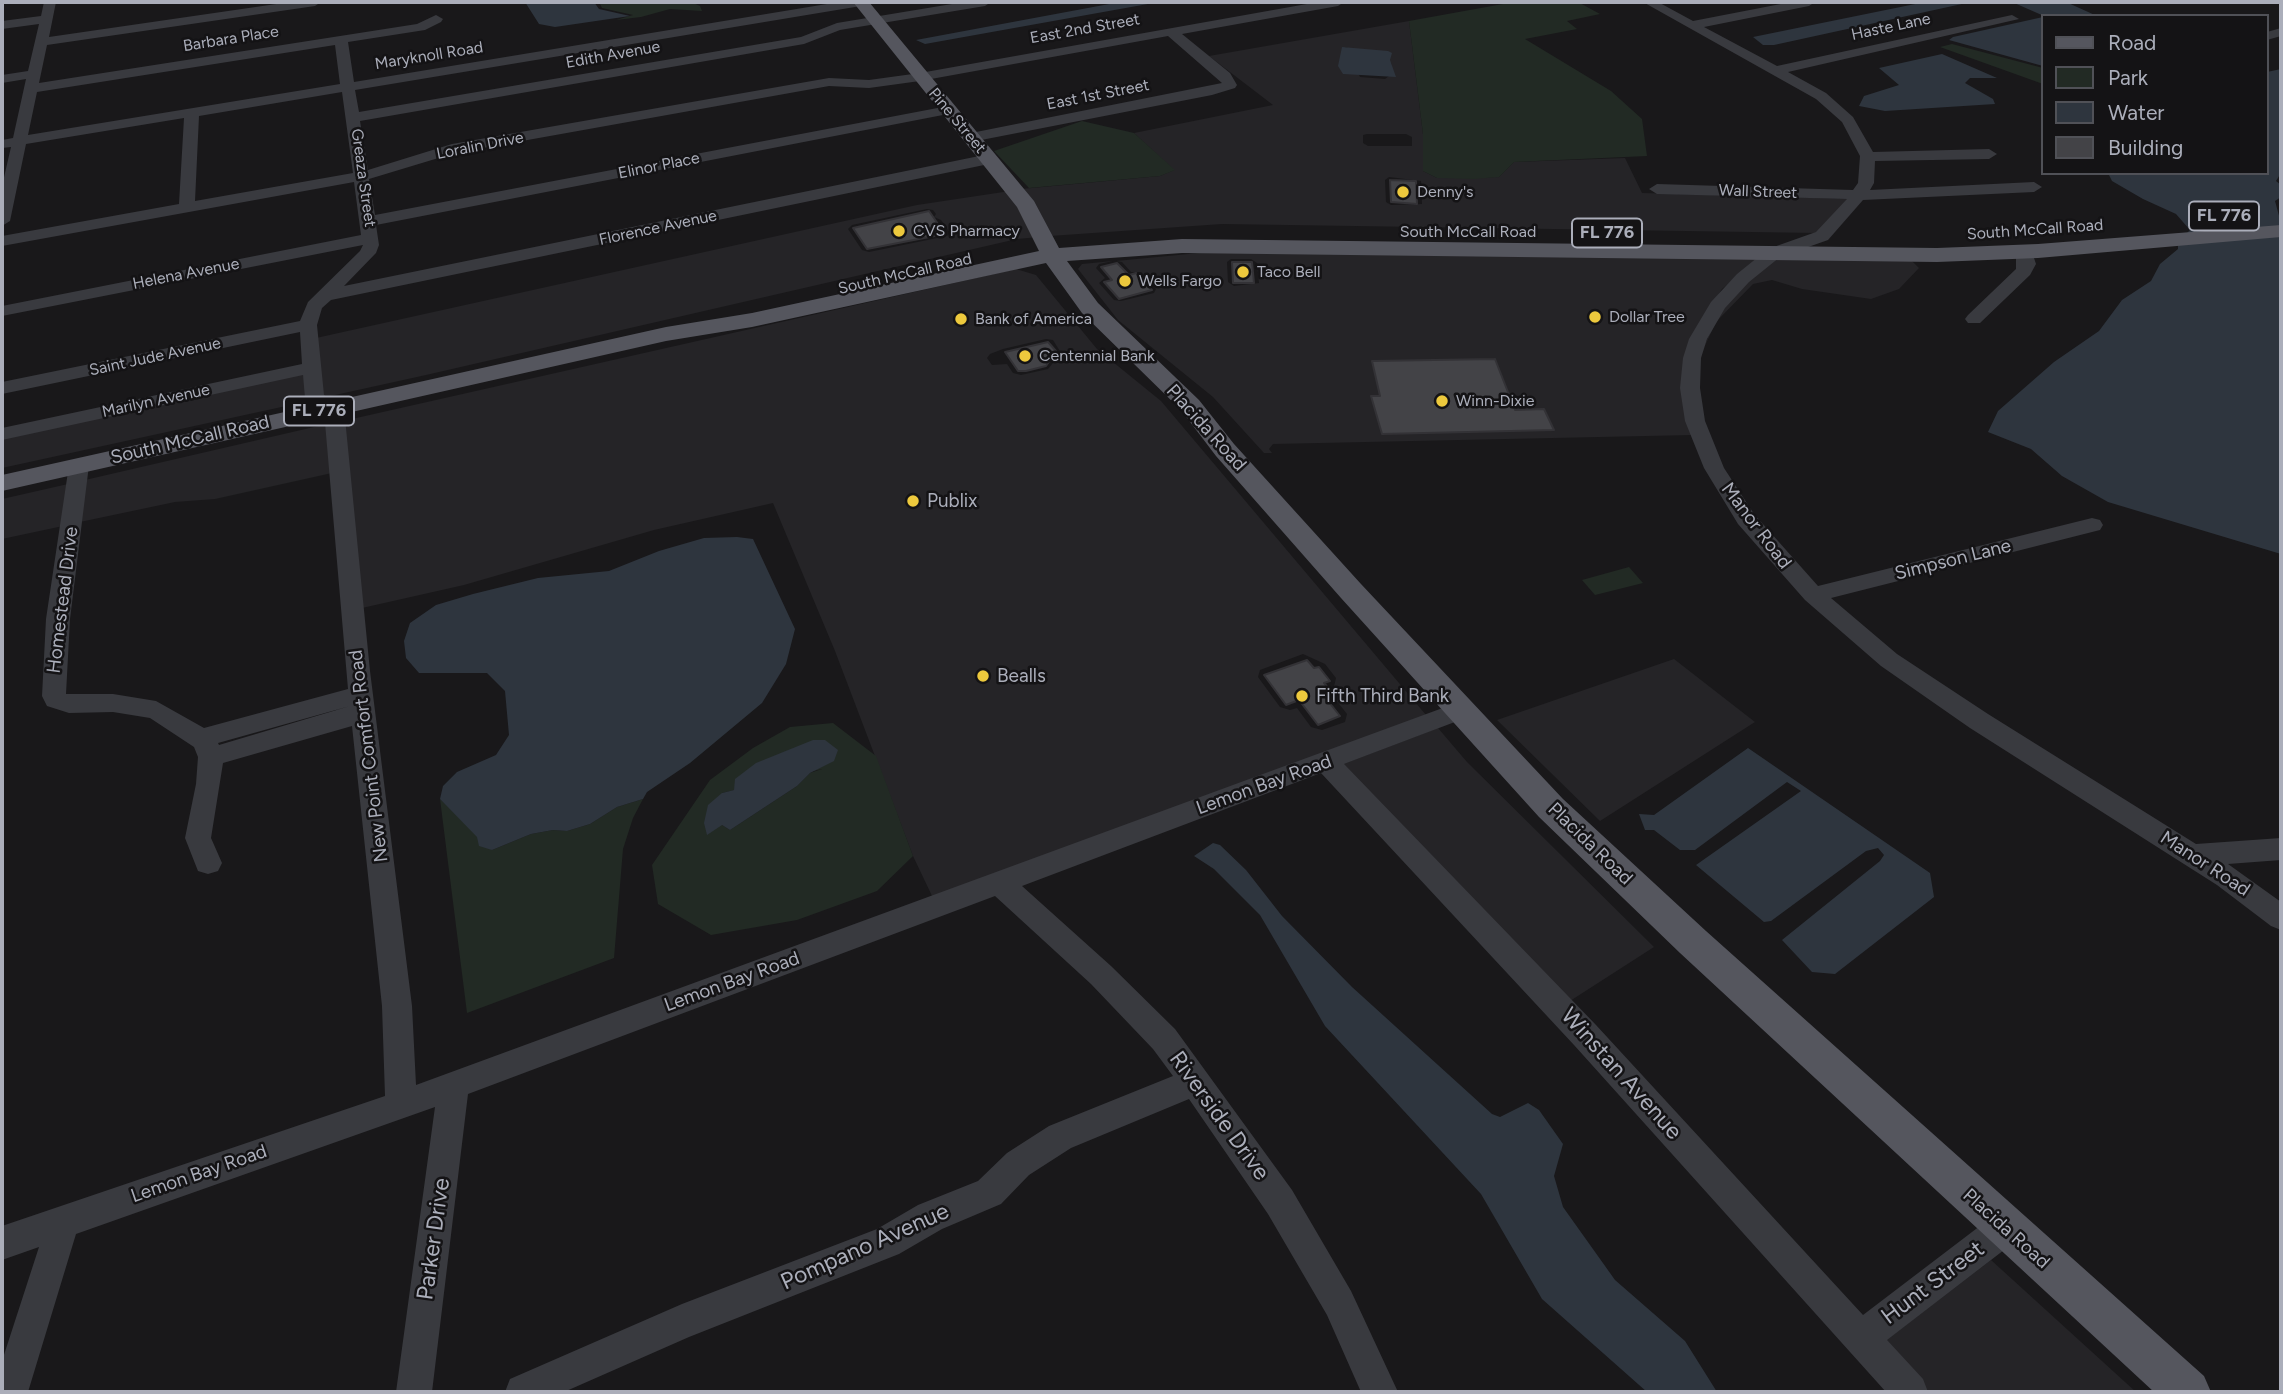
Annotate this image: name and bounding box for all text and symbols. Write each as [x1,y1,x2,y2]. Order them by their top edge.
street label: Haste Lane [1850,9,1932,45]
street label: East 2nd Street [1029,10,1141,48]
legend [2042,14,2269,175]
street label: Barbara Place [182,22,280,56]
text: Road [2108,30,2156,55]
street label: Edith Avenue [564,37,662,73]
street label: Maryknoll Road [374,38,484,74]
text: Park [2108,65,2148,90]
street label: East 1st Street [1045,76,1151,114]
street label: Pine Street [924,84,990,158]
text: Water [2108,100,2164,125]
street label: Greaza Street [347,128,379,228]
street label: Loralin Drive [435,128,525,164]
text: Building [2108,135,2183,160]
street label: Elinor Place [617,149,701,183]
street label: Wall Street [1718,181,1798,203]
place label: Denny's [1417,182,1474,202]
marker: Denny's [1395,184,1411,200]
road number: FL 776 [2189,202,2259,230]
street label: Florence Avenue [597,206,719,250]
street label: South McCall Road [1966,216,2104,244]
road number: FL 776 [1572,218,1642,247]
place label: CVS Pharmacy [913,221,1020,241]
street label: South McCall Road [1400,222,1536,242]
marker: CVS Pharmacy [891,223,907,239]
street label: South McCall Road [836,249,974,299]
street label: Helena Avenue [131,254,241,294]
place label: Taco Bell [1257,262,1320,282]
marker: Taco Bell [1235,264,1251,280]
place label: Wells Fargo [1139,271,1222,291]
marker: Wells Fargo [1117,273,1133,289]
place label: Dollar Tree [1609,307,1685,327]
place label: Bank of America [975,309,1092,329]
marker: Dollar Tree [1587,309,1603,325]
marker: Bank of America [953,311,969,327]
street label: Saint Jude Avenue [87,334,223,380]
place label: Centennial Bank [1039,346,1155,366]
marker: Centennial Bank [1017,348,1033,364]
street label: Marilyn Avenue [100,380,212,422]
street label: Placida Road [1161,380,1251,476]
place label: Winn-Dixie [1456,391,1534,411]
marker: Winn-Dixie [1434,393,1450,409]
road number: FL 776 [284,396,354,426]
street label: South McCall Road [108,411,272,469]
street label: Manor Road [1716,478,1796,574]
place label: Publix [927,490,977,512]
marker: Publix [905,493,921,509]
street label: Homestead Drive [43,525,83,675]
street label: Simpson Lane [1892,535,2014,585]
street label: New Point Comfort Road [345,648,393,864]
place label: Bealls [997,665,1046,687]
marker: Bealls [975,668,991,684]
place label: Fifth Third Bank [1316,685,1449,707]
marker: Fifth Third Bank [1294,688,1310,704]
street label: Lemon Bay Road [1193,750,1335,820]
street label: Placida Road [1543,798,1637,890]
street label: Manor Road [2156,827,2254,901]
street label: Lemon Bay Road [661,947,803,1017]
street label: Winstan Avenue [1555,1002,1687,1146]
street label: Riverside Drive [1163,1046,1275,1186]
street label: Lemon Bay Road [128,1140,270,1208]
street label: Parker Drive [412,1176,456,1302]
street label: Placida Road [1958,1184,2054,1274]
street label: Pompano Avenue [777,1198,953,1296]
street label: Hunt Street [1876,1235,1990,1331]

